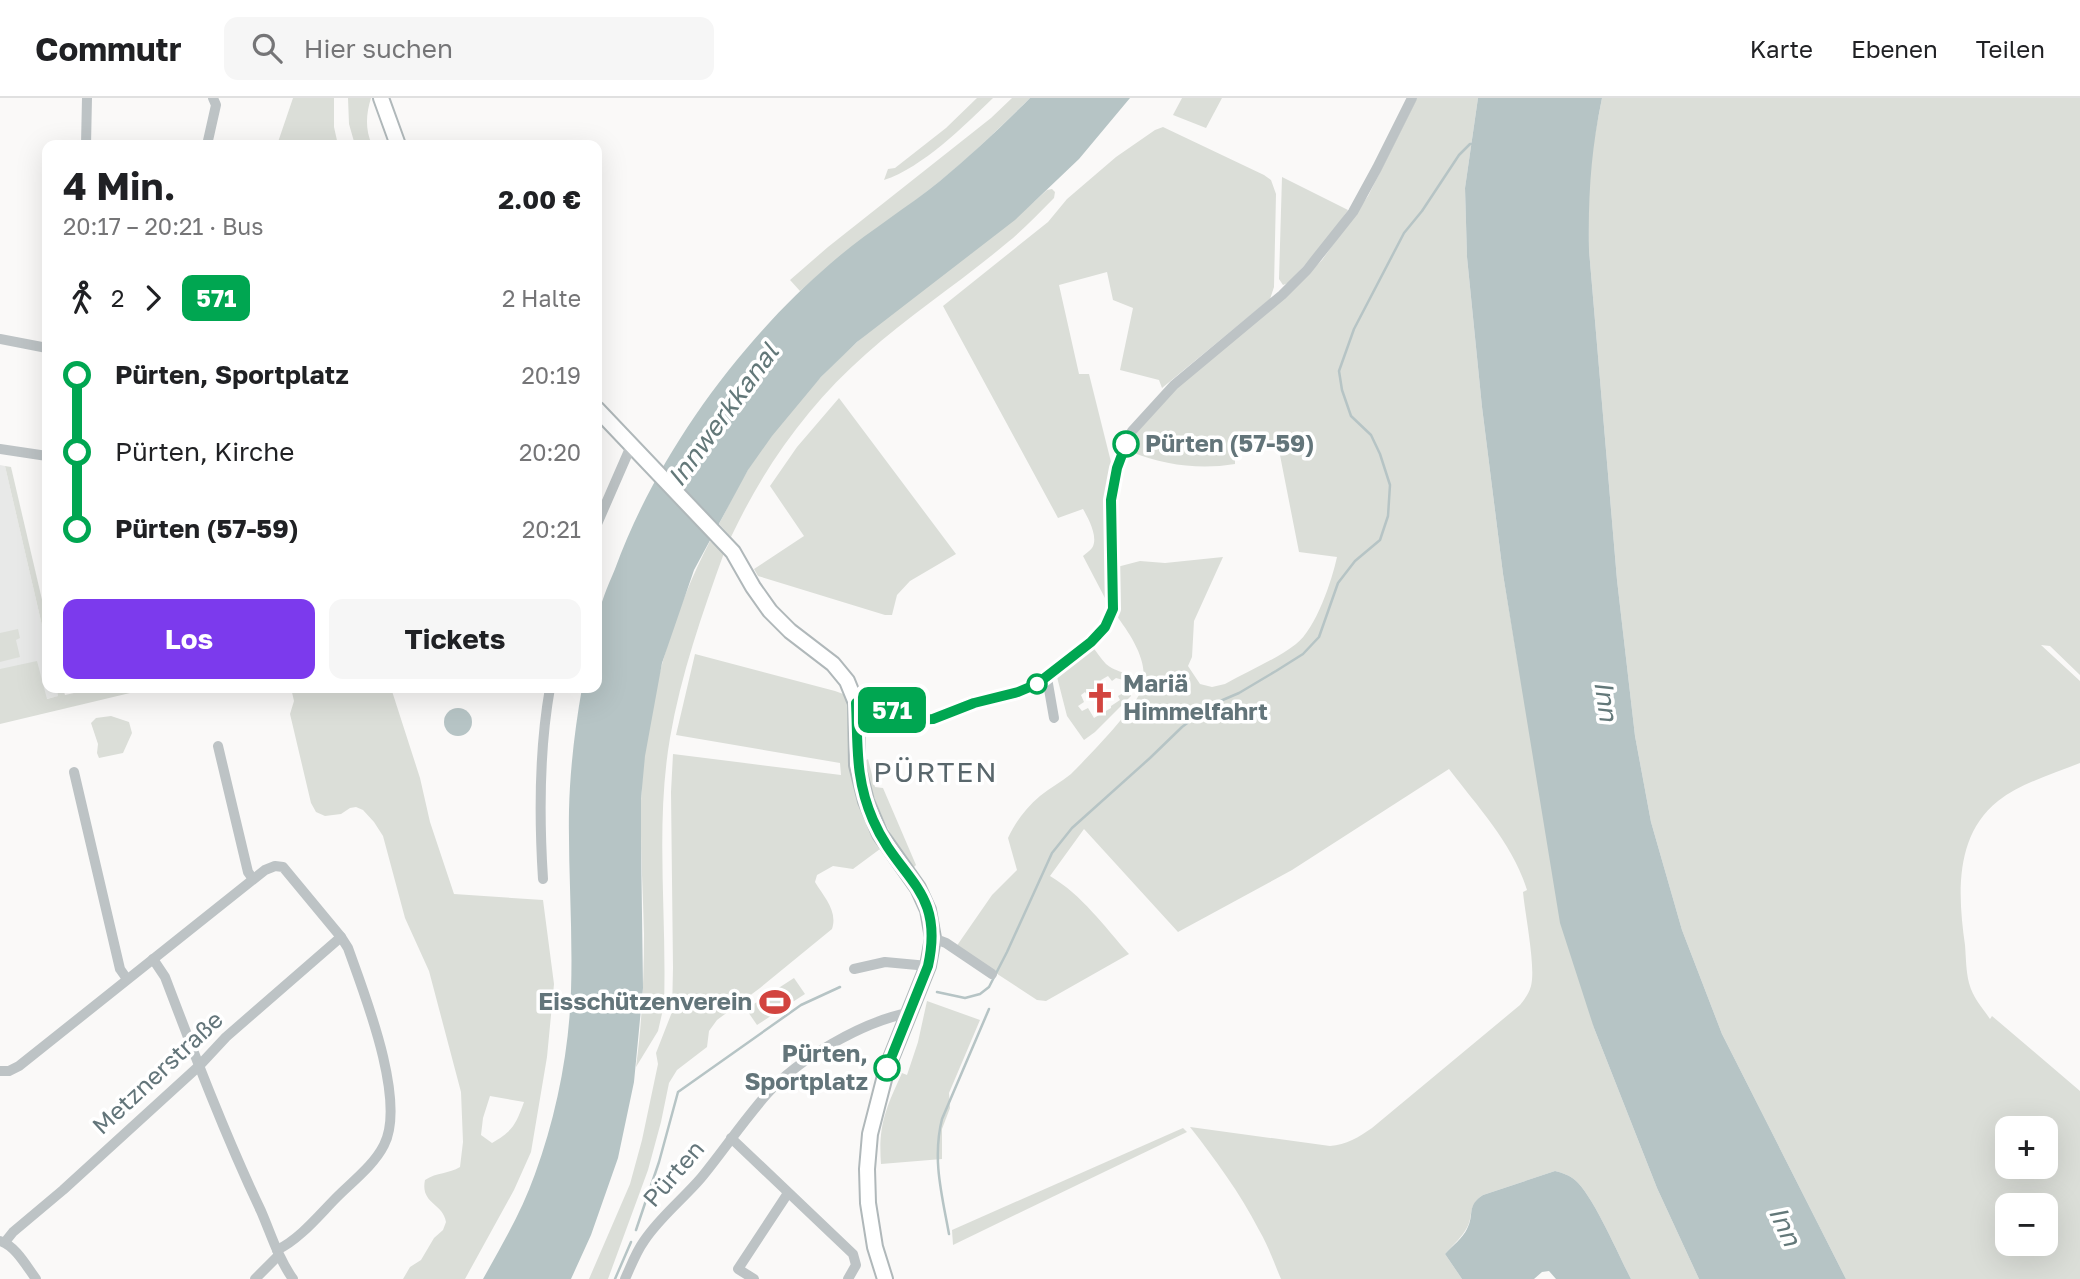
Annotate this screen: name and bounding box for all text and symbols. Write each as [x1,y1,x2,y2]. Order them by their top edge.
search box [224,17,714,80]
text: Commutr [35,29,182,68]
icon: search [248,29,286,67]
text: Hier suchen [304,33,453,64]
text: Karte [1750,34,1813,63]
text: Ebenen [1851,34,1938,63]
text: Teilen [1976,34,2045,63]
text: 4 Min. [63,163,176,208]
text: 2.00 € [498,184,581,215]
text: 20:17 – 20:21 · Bus [63,212,263,240]
icon: walk [63,279,101,317]
icon: forward [134,279,172,317]
text: 571 [196,283,236,312]
text: 2 [111,284,124,312]
text: 2 Halte [502,284,581,312]
water label: Innwerkkanal [660,336,786,492]
text: Pürten, Sportplatz [115,359,349,390]
text: 20:19 [521,361,581,389]
place label: Pürten (57-59) [1145,428,1314,457]
marker: Pürten (57-59) [1113,431,1139,457]
text: Pürten, Kirche [115,436,294,467]
text: 20:20 [519,438,581,466]
text: Pürten (57-59) [115,513,299,544]
text: 20:21 [522,515,581,543]
button: Los [63,599,315,679]
button: Tickets [329,599,581,679]
place label: Mariä Himmelfahrt [1123,668,1268,725]
unlabelled marker [1027,674,1047,694]
water label: Inn [1588,679,1625,724]
church icon: Mariä Himmelfahrt [1083,681,1117,715]
line badge: 571 [852,687,932,733]
text: 571 [872,695,912,724]
district label: PÜRTEN [873,755,999,788]
sports icon: Eisschützenverein [758,985,792,1019]
place label: Eisschützenverein [538,986,752,1015]
street label: Metznerstraße [86,1004,228,1140]
place label: Pürten, Sportplatz [744,1038,868,1095]
marker: Pürten, Sportplatz [874,1055,900,1081]
map controls [1995,1116,2058,1256]
button: + [1995,1116,2058,1179]
street label: Pürten [636,1134,710,1212]
button: − [1995,1193,2058,1256]
water label: Inn [1763,1201,1808,1251]

